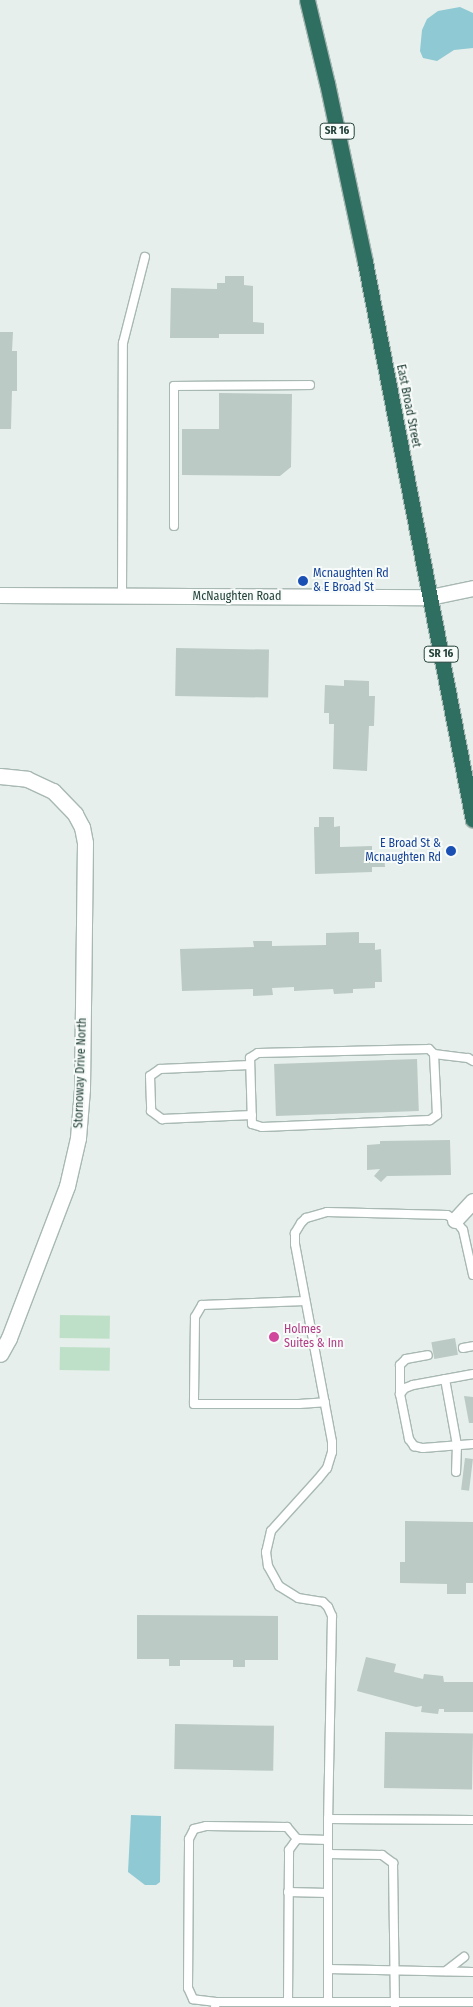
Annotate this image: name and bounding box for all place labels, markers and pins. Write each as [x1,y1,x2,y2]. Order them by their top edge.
place label: Mcnaughten Rd & E Broad St [313,567,389,595]
marker: Mcnaughten Rd & E Broad St [297,575,309,587]
place label: E Broad St & Mcnaughten Rd [365,837,441,865]
marker: E Broad St & Mcnaughten Rd [445,845,457,857]
place label: Holmes Suites & Inn [284,1323,343,1351]
marker: Holmes Suites & Inn [268,1331,280,1343]

